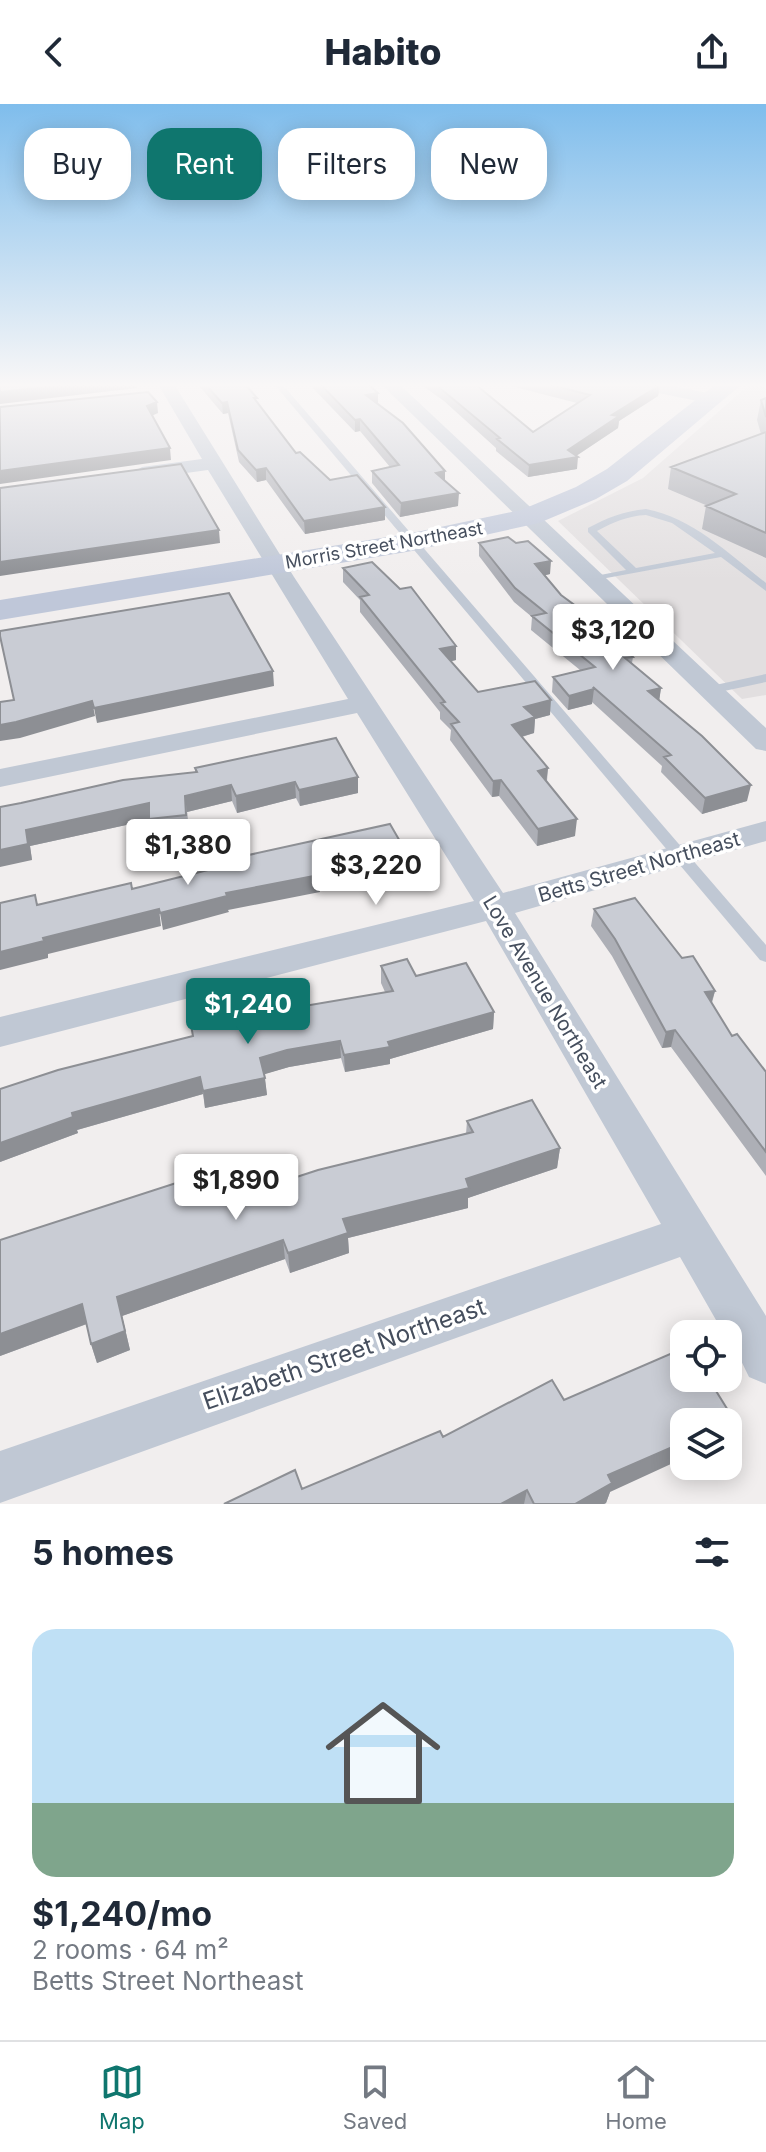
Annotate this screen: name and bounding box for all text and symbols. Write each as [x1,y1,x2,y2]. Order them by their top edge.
icon: back [32,30,76,74]
text: Habito [325,30,441,74]
icon: share [690,30,734,74]
chip: Buy [24,128,131,200]
chip: Rent [147,128,262,200]
chip: Filters [278,128,415,200]
chip: New [431,128,547,200]
street label: Morris Street Northeast [284,517,484,573]
pin: $3,120 [548,604,678,672]
text: $3,120 [571,614,655,645]
pin: $1,380 [123,819,253,887]
street label: Betts Street Northeast [535,827,743,907]
text: $1,380 [144,829,232,860]
pin: $3,220 [311,839,441,907]
text: $3,220 [330,849,422,880]
street label: Love Avenue Northeast [478,891,612,1093]
pin: $1,240 [183,978,313,1046]
text: $1,240 [204,988,292,1019]
pin: $1,890 [171,1154,301,1222]
text: $1,890 [192,1164,280,1195]
street label: Elizabeth Street Northeast [199,1292,489,1416]
map controls [670,1320,742,1480]
button: locate [670,1320,742,1392]
button: layers [670,1408,742,1480]
icon: filters [690,1530,734,1574]
text: 5 homes [32,1532,174,1573]
icon: home [311,1681,455,1825]
text: $1,240/mo [32,1893,212,1934]
text: 2 rooms · 64 m² [32,1934,229,1965]
text: Betts Street Northeast [32,1965,304,1996]
tab: Map [99,2060,145,2134]
tab: Saved [343,2060,407,2134]
tab: Home [605,2060,667,2134]

